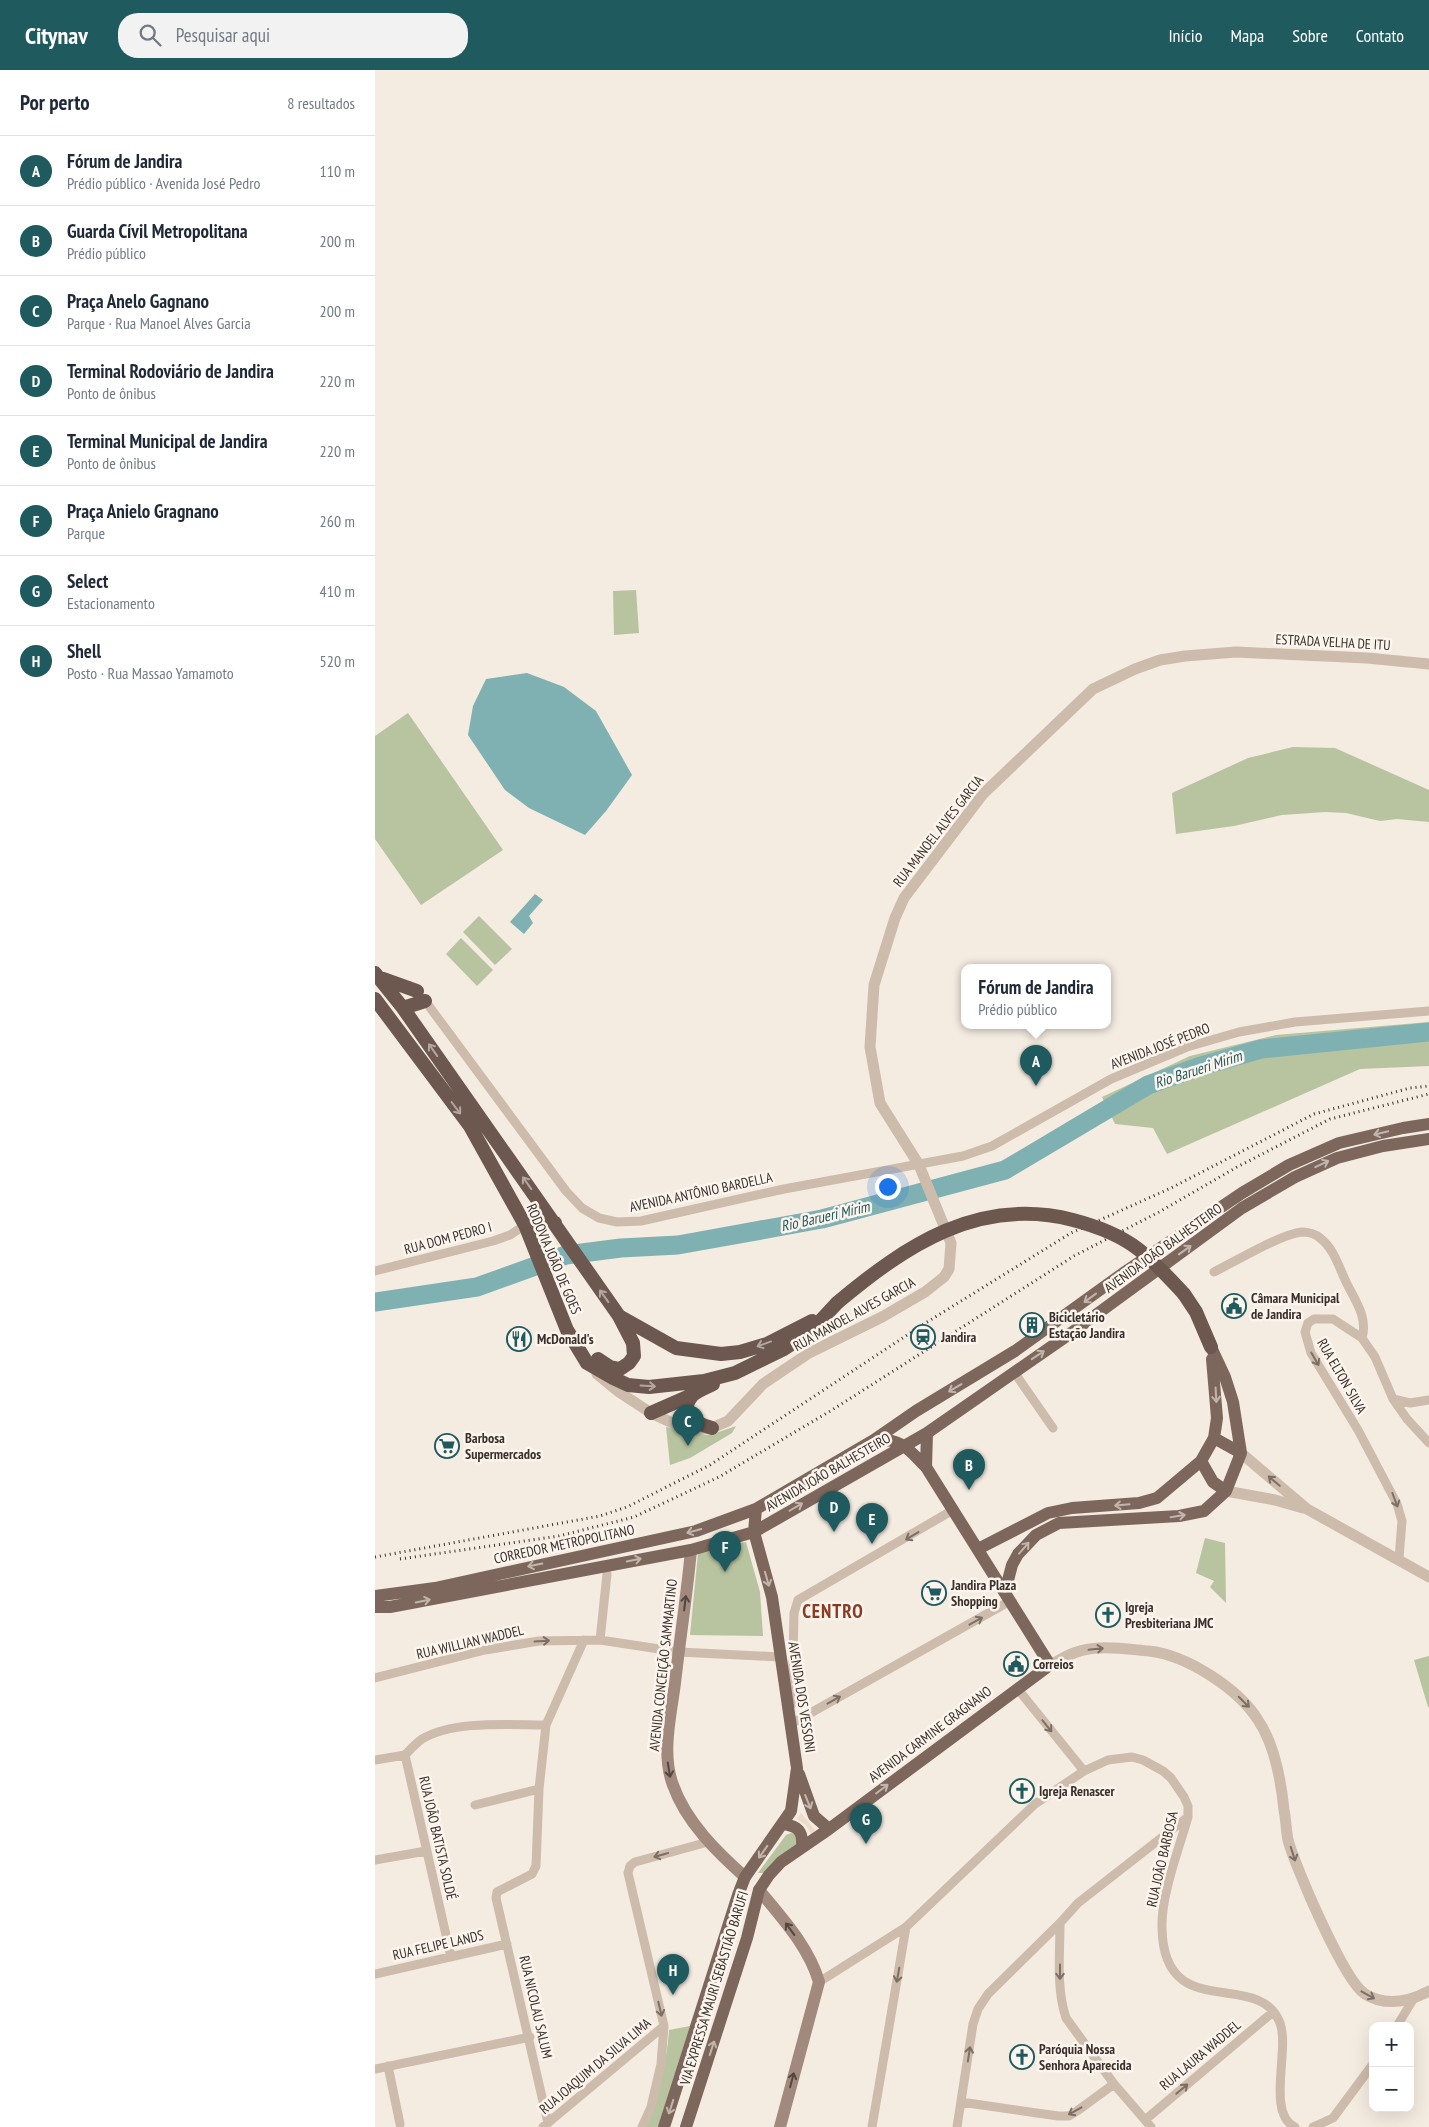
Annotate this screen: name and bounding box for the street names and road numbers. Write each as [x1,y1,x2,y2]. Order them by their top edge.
street label: ESTRADA VELHA DE ITU [1275,630,1391,654]
street label: RUA MANOEL ALVES GARCIA [889,771,987,890]
street label: AVENIDA JOSÉ PEDRO [1108,1019,1213,1073]
street label: AVENIDA ANTÔNIO BARDELLA [628,1168,775,1216]
street label: AVENIDA JOÃO BALHESTEIRO [1101,1199,1226,1297]
street label: RODOVIA JOÃO DE GOES [523,1201,585,1317]
street label: RUA DOM PEDRO I [402,1218,494,1258]
street label: RUA MANOEL ALVES GARCIA [790,1273,918,1355]
street label: RUA ELTON SILVA [1313,1335,1371,1417]
street label: AVENIDA JOÃO BALHESTEIRO [762,1429,894,1515]
street label: CORREDOR METROPOLITANO [492,1520,636,1568]
street label: AVENIDA CONCEIÇÃO SAMMARTINO [645,1577,681,1752]
street label: RUA WILLIAN WADDEL [415,1621,526,1663]
street label: AVENIDA DOS VESSONI [784,1640,820,1754]
street label: AVENIDA CARMINE GRAGNANO [865,1682,995,1786]
street label: RUA JOÃO BATISTA SOLDÉ [415,1774,461,1902]
street label: RUA JOÃO BARBOSA [1142,1809,1182,1909]
street label: VIA EXPRESSA MAURI SEBASTIÃO BARUFI [676,1889,752,2088]
street label: RUA FELIPE LANDS [391,1926,485,1964]
street label: RUA NICOLAU SALUM [515,1954,557,2060]
street label: RUA JOAQUIM DA SILVA LIMA [536,2014,655,2118]
street label: RUA LAURA WADDEL [1156,2016,1244,2094]

